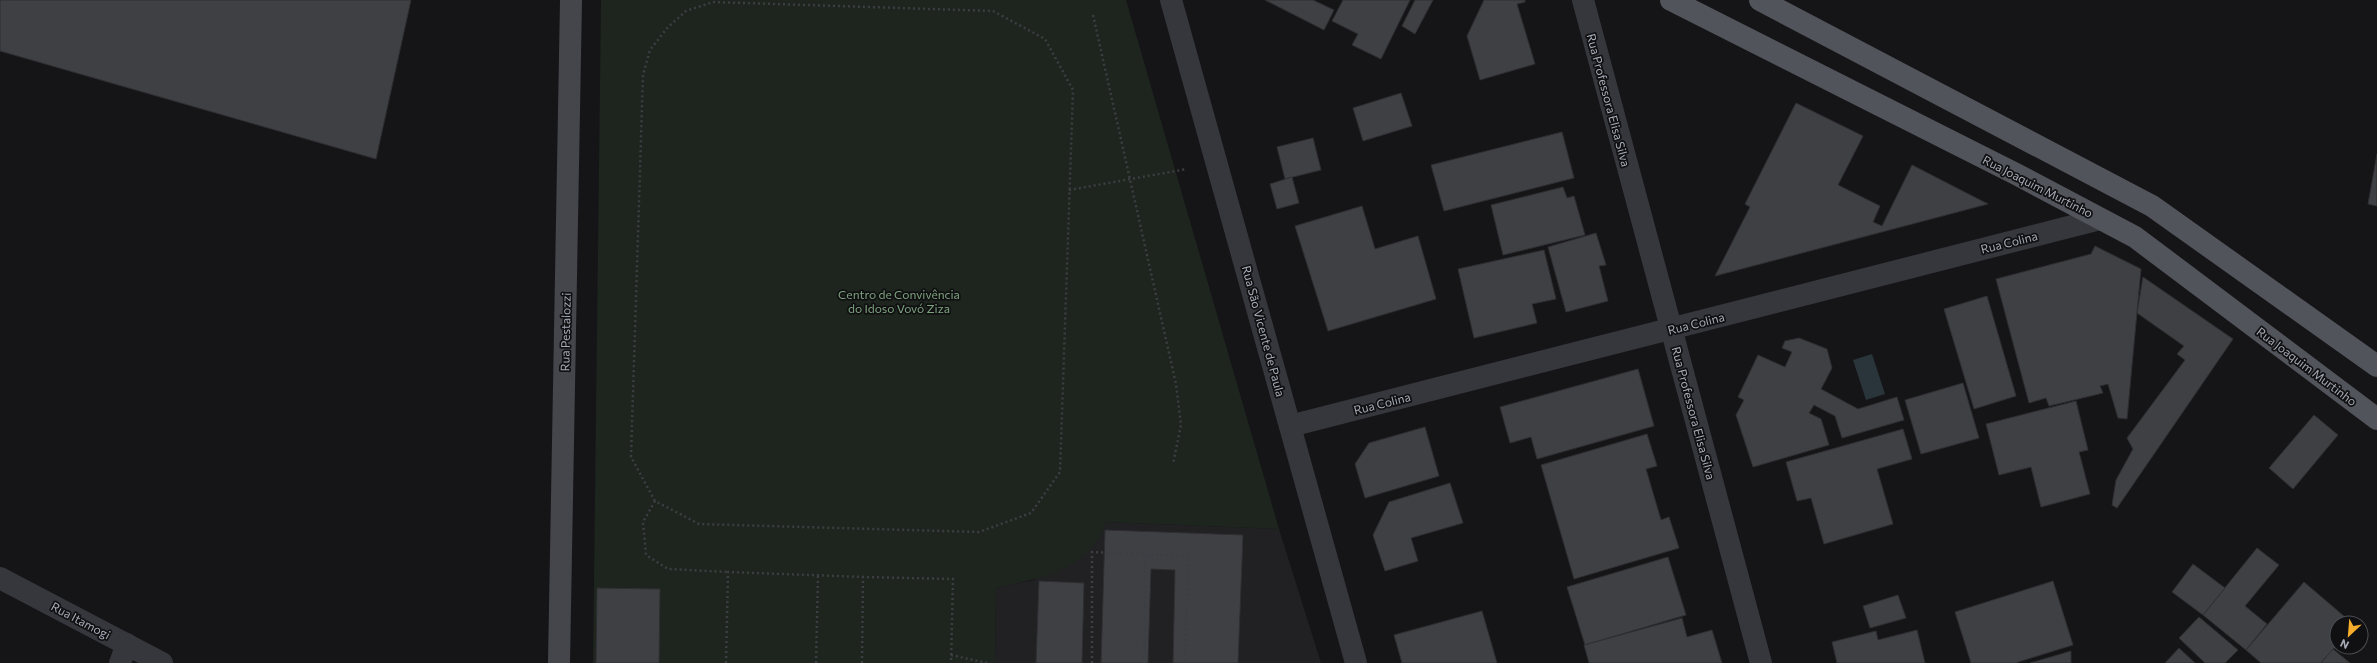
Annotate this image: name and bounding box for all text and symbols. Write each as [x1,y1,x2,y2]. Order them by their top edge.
street label: Rua Professora Elisa Silva [1584,32,1634,168]
street label: Rua Joaquim Murtinho [1980,152,2095,221]
street label: Rua Colina [1979,228,2039,256]
street label: Rua São Vicente de Paula [1240,264,1288,398]
park label: Centro de Convivência do Idoso Vovó Ziza [838,287,960,315]
street label: Rua Pestalozzi [557,293,573,371]
street label: Rua Colina [1666,309,1726,337]
street label: Rua Joaquim Murtinho [2254,324,2360,409]
street label: Rua Professora Elisa Silva [1669,345,1719,481]
street label: Rua Colina [1352,389,1412,417]
street label: Rua Itamogi [49,599,113,641]
north arrow [2329,615,2369,655]
text: N [2338,637,2351,652]

